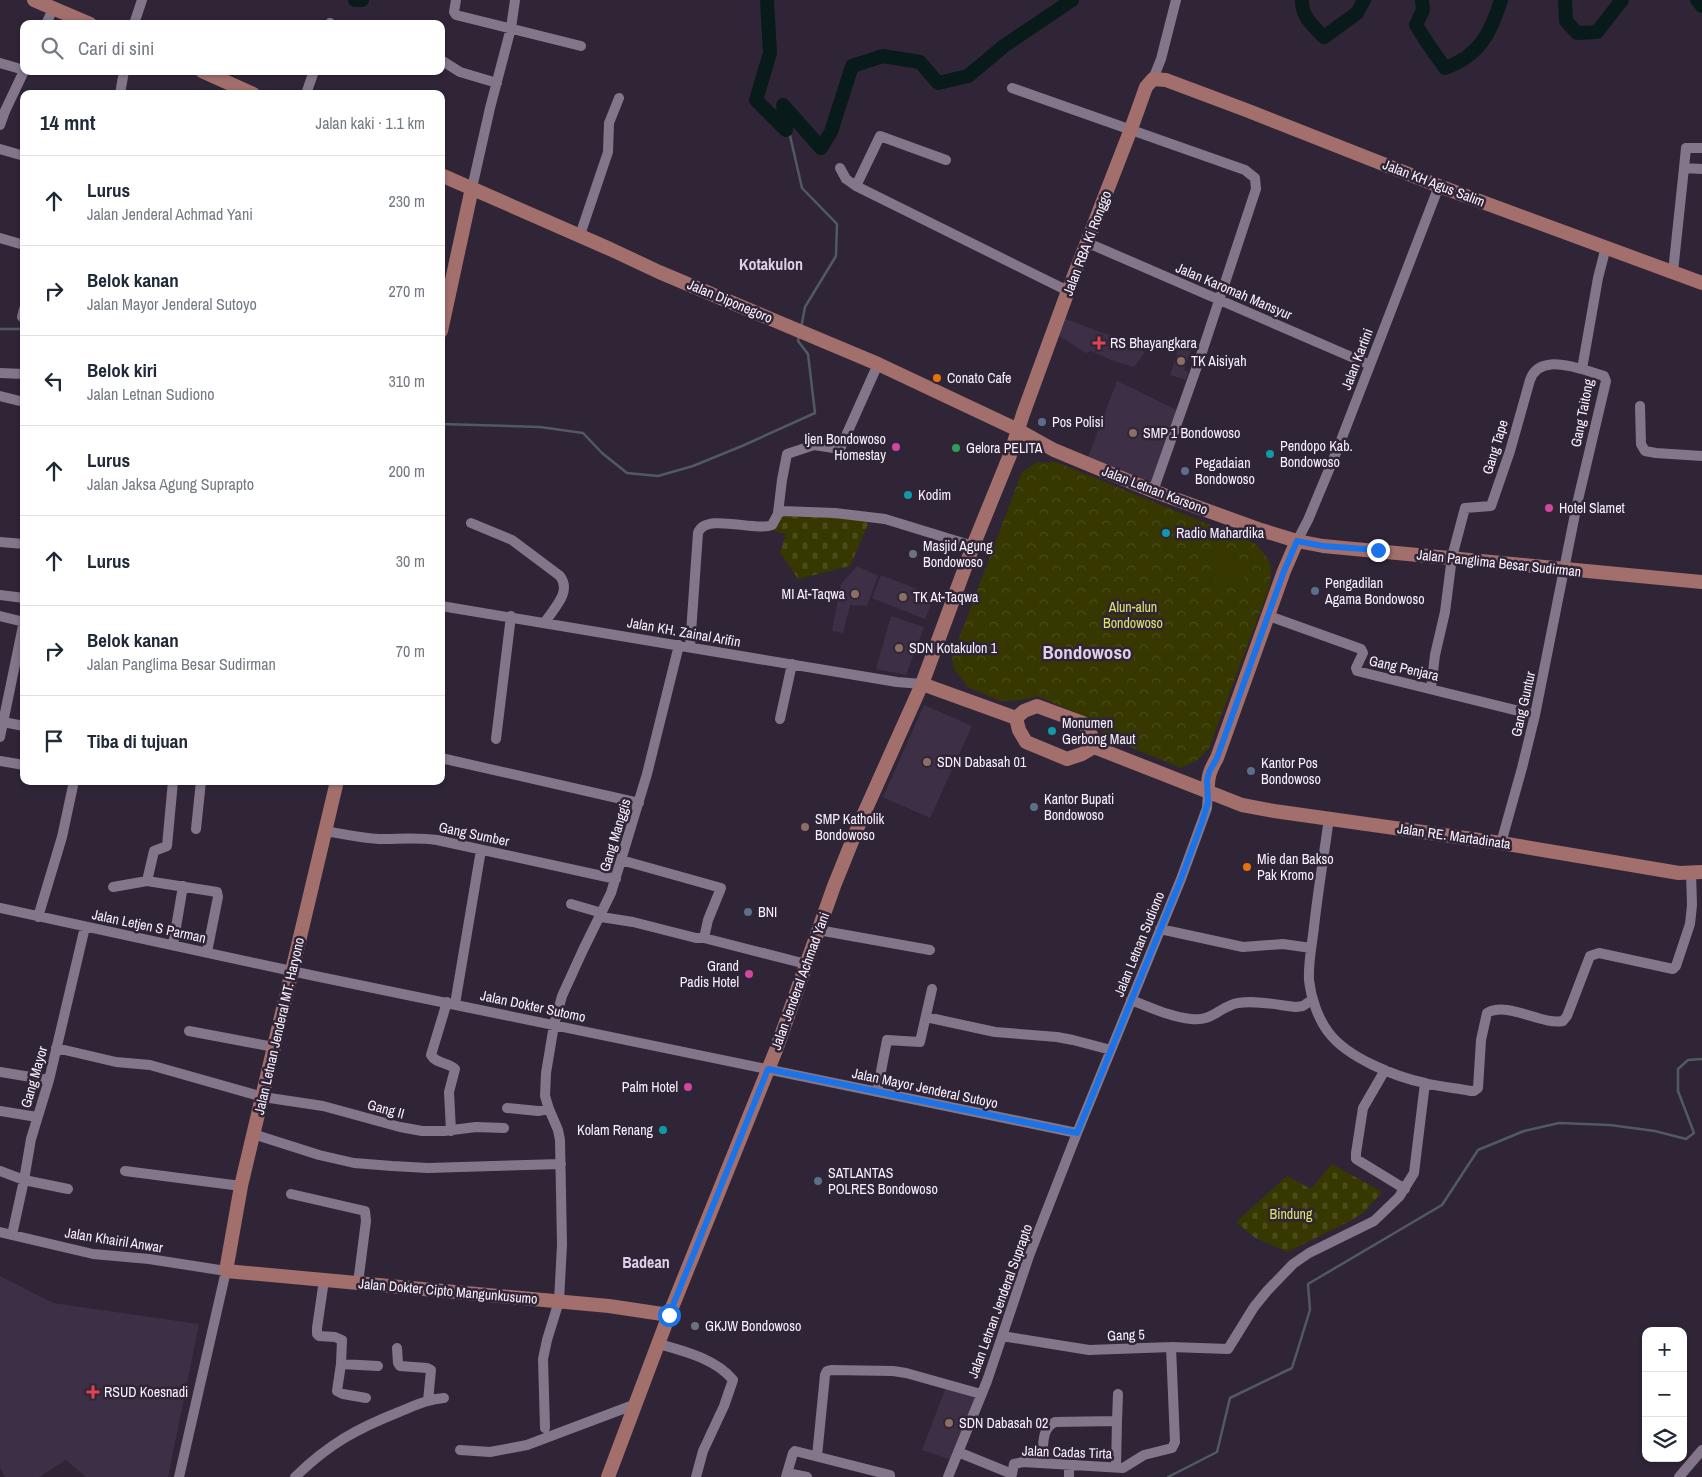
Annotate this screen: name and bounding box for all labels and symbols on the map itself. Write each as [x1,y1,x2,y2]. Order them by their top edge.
street label: Jalan KH Agus Salim [1380,155,1488,211]
street label: Jalan RBA Ki Ronggo [1059,188,1115,298]
district label: Kotakulon [739,253,803,275]
street label: Jalan Karomah Mansyur [1173,258,1295,324]
street label: Jalan Diponegoro [685,275,775,327]
street label: Jalan Kartini [1337,326,1377,392]
place label: RS Bhayangkara [1110,334,1197,352]
marker: RS Bhayangkara [1092,336,1106,350]
place label: TK Aisiyah [1191,352,1247,370]
marker: TK Aisiyah [1175,355,1187,367]
place label: Conato Cafe [947,369,1011,387]
marker: Conato Cafe [931,372,943,384]
street label: Gang Taitong [1567,377,1598,449]
place label: Pos Polisi [1052,413,1104,431]
marker: Pos Polisi [1036,416,1048,428]
street label: Gang Tape [1478,417,1512,477]
place label: SMP 1 Bondowoso [1143,424,1240,442]
marker: SMP 1 Bondowoso [1127,427,1139,439]
place label: Ijen Bondowoso Homestay [804,430,886,464]
place label: Pendopo Kab. Bondowoso [1280,437,1353,471]
place label: Gelora PELITA [966,439,1043,457]
marker: Ijen Bondowoso Homestay [890,441,902,453]
marker: Gelora PELITA [950,442,962,454]
marker: Pendopo Kab. Bondowoso [1264,448,1276,460]
place label: Pegadaian Bondowoso [1195,454,1255,488]
street label: Jalan Letnan Karsono [1100,462,1210,518]
marker: Pegadaian Bondowoso [1179,465,1191,477]
place label: Kodim [918,486,951,504]
marker: Kodim [902,489,914,501]
place label: Hotel Slamet [1559,499,1625,517]
marker: Hotel Slamet [1543,502,1555,514]
place label: Radio Mahardika [1176,524,1265,542]
marker: Radio Mahardika [1160,527,1172,539]
place label: Masjid Agung Bondowoso [923,537,993,571]
route end [1367,539,1390,562]
street label: Jalan Panglima Besar Sudirman [1416,545,1582,581]
marker: Masjid Agung Bondowoso [907,548,919,560]
place label: Pengadilan Agama Bondowoso [1324,574,1425,608]
place label: MI At-Taqwa [782,585,846,603]
marker: Pengadilan Agama Bondowoso [1309,585,1321,597]
marker: MI At-Taqwa [849,588,861,600]
place label: TK At-Taqwa [913,588,979,606]
marker: TK At-Taqwa [897,591,909,603]
park label: Alun-alun Bondowoso [1103,598,1163,632]
street label: Jalan KH. Zainal Arifin [626,613,742,651]
place label: SDN Kotakulon 1 [909,639,998,657]
district label: Bondowoso [1042,639,1132,665]
marker: SDN Kotakulon 1 [893,642,905,654]
street label: Gang Penjara [1367,651,1441,685]
street label: Gang Guntur [1507,669,1539,738]
place label: Monumen Gerbong Maut [1062,714,1135,748]
marker: Monumen Gerbong Maut [1046,725,1058,737]
place label: SDN Dabasah 01 [937,753,1027,771]
place label: Kantor Pos Bondowoso [1261,754,1321,788]
marker: SDN Dabasah 01 [921,756,933,768]
marker: Kantor Pos Bondowoso [1245,765,1257,777]
place label: Kantor Bupati Bondowoso [1044,790,1114,824]
street label: Gang Manggis [595,796,635,874]
marker: Kantor Bupati Bondowoso [1028,801,1040,813]
place label: SMP Katholik Bondowoso [815,810,885,844]
street label: Gang Sumber [437,818,511,850]
street label: Jalan RE. Martadinata [1396,819,1512,853]
marker: SMP Katholik Bondowoso [799,821,811,833]
place label: Mie dan Bakso Pak Kromo [1257,850,1334,884]
marker: Mie dan Bakso Pak Kromo [1241,861,1253,873]
street label: Jalan Letnan Sudiono [1110,889,1168,999]
place label: BNI [758,903,777,921]
street label: Jalan Letjen S Parman [90,905,208,947]
marker: BNI [742,906,754,918]
street label: Jalan Jenderal Achmad Yani [767,910,833,1052]
street label: Jalan Letnan Jenderal MT. Haryono [250,936,308,1116]
place label: Grand Padis Hotel [680,957,739,991]
marker: Grand Padis Hotel [743,968,755,980]
street label: Jalan Dokter Sutomo [479,986,587,1026]
street label: Gang Mayor [17,1044,51,1110]
street label: Jalan Mayor Jenderal Sutoyo [850,1064,1000,1112]
place label: Palm Hotel [622,1078,678,1096]
marker: Palm Hotel [682,1081,694,1093]
street label: Gang II [365,1095,407,1123]
place label: Kolam Renang [577,1121,654,1139]
marker: Kolam Renang [657,1124,669,1136]
place label: SATLANTAS POLRES Bondowoso [828,1164,938,1198]
marker: SATLANTAS POLRES Bondowoso [812,1175,824,1187]
park label: Bindung [1270,1205,1313,1223]
street label: Jalan Letnan Jenderal Suprapto [964,1221,1036,1381]
street label: Jalan Khairil Anwar [64,1223,164,1257]
district label: Badean [622,1251,670,1273]
street label: Jalan Dokter Cipto Mangunkusumo [358,1274,538,1308]
route start [658,1304,681,1327]
place label: GKJW Bondowoso [705,1317,801,1335]
marker: GKJW Bondowoso [689,1320,701,1332]
street label: Gang 5 [1107,1325,1145,1345]
place label: RSUD Koesnadi [104,1383,188,1401]
marker: RSUD Koesnadi [86,1385,100,1399]
place label: SDN Dabasah 02 [959,1414,1048,1432]
marker: SDN Dabasah 02 [943,1417,955,1429]
street label: Jalan Cadas Tirta [1022,1441,1113,1463]

